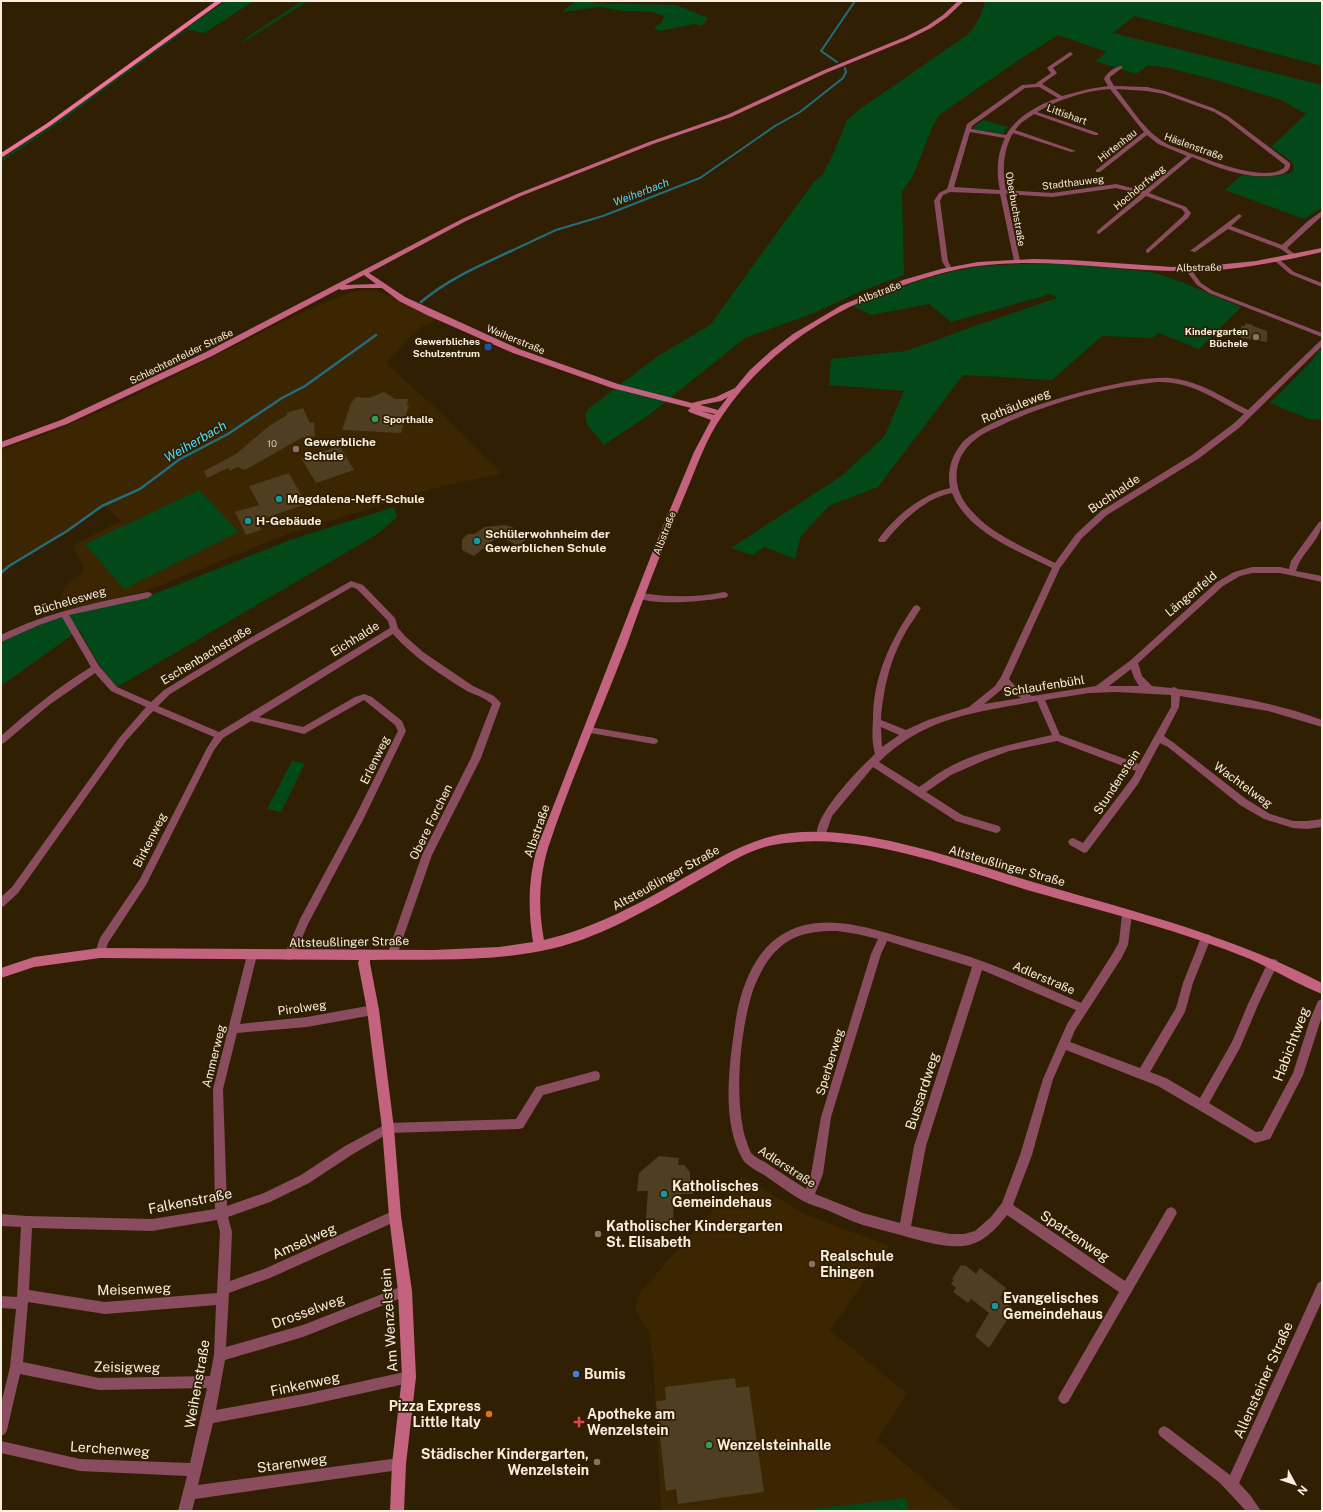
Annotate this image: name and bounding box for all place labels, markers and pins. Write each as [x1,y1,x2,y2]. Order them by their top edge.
place label: Kindergarten Büchele [1185,325,1248,349]
marker: Kindergarten Büchele [1251,332,1261,342]
place label: Gewerbliches Schulzentrum [413,335,480,359]
marker: Gewerbliches Schulzentrum [483,342,493,352]
place label: Sporthalle [383,413,434,425]
marker: Sporthalle [370,414,380,424]
place label: Gewerbliche Schule [304,435,376,463]
marker: Gewerbliche Schule [291,444,301,454]
place label: Magdalena-Neff-Schule [287,492,425,506]
marker: Magdalena-Neff-Schule [274,494,284,504]
place label: H-Gebäude [256,514,321,528]
marker: H-Gebäude [243,516,253,526]
place label: Schülerwohnheim der Gewerblichen Schule [485,527,610,555]
marker: Schülerwohnheim der Gewerblichen Schule [472,536,482,546]
place label: Katholisches Gemeindehaus [672,1178,772,1210]
marker: Katholisches Gemeindehaus [659,1189,669,1199]
place label: Katholischer Kindergarten St. Elisabeth [606,1218,783,1250]
marker: Katholischer Kindergarten St. Elisabeth [593,1229,603,1239]
place label: Realschule Ehingen [820,1248,894,1280]
marker: Realschule Ehingen [807,1259,817,1269]
place label: Evangelisches Gemeindehaus [1003,1290,1103,1322]
marker: Evangelisches Gemeindehaus [990,1301,1000,1311]
place label: Bumis [584,1366,626,1382]
marker: Bumis [571,1369,581,1379]
place label: Pizza Express Little Italy [389,1398,481,1430]
place label: Apotheke am Wenzelstein [587,1406,675,1438]
marker: Pizza Express Little Italy [484,1409,494,1419]
marker: Apotheke am Wenzelstein [574,1417,584,1427]
place label: Wenzelsteinhalle [717,1437,831,1453]
marker: Wenzelsteinhalle [704,1440,714,1450]
place label: Städischer Kindergarten, Wenzelstein [421,1446,589,1478]
marker: Städischer Kindergarten, Wenzelstein [592,1457,602,1467]

